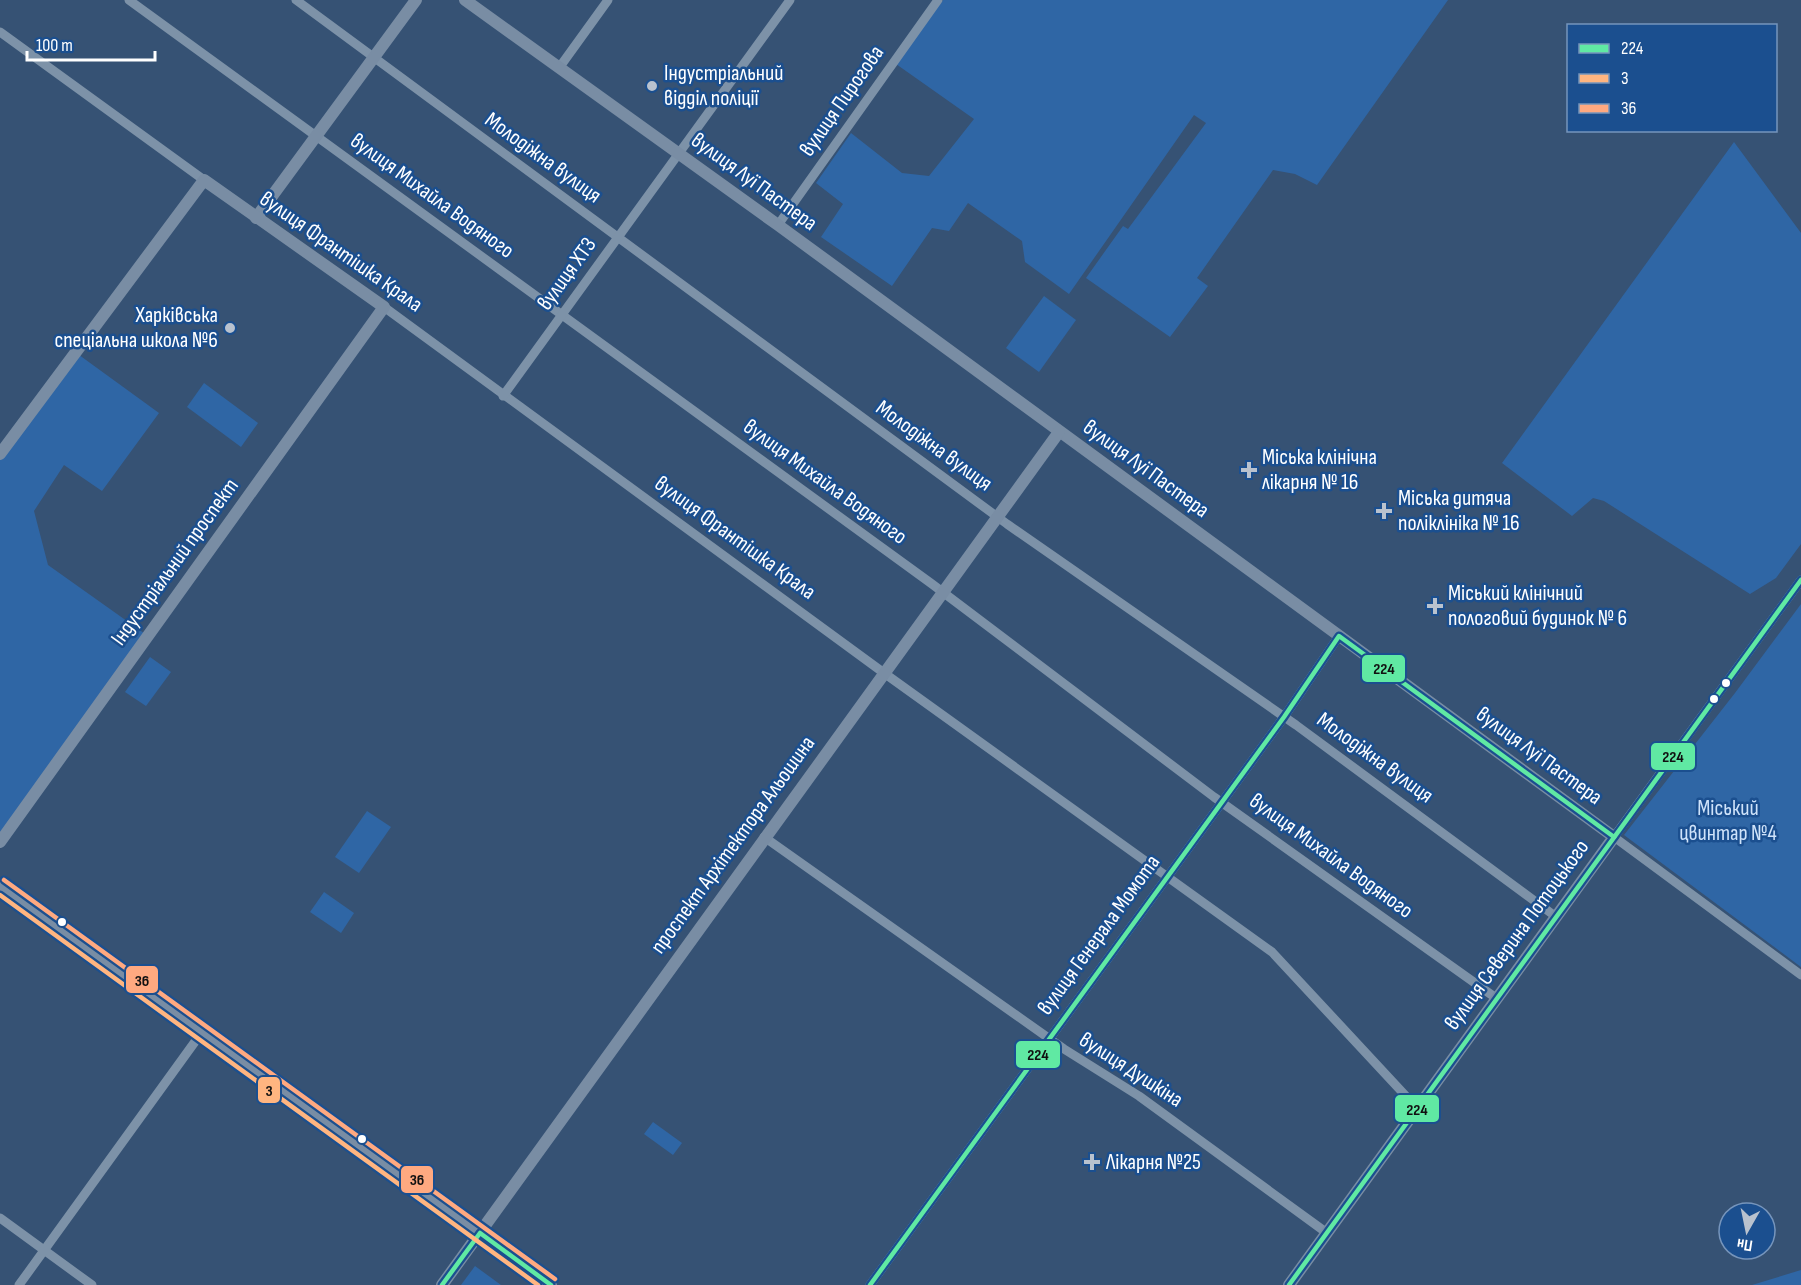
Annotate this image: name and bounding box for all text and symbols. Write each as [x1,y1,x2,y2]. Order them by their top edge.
scale bar [27,24,154,62]
legend [1567,24,1777,132]
text: 100 m [36,35,73,56]
text: 224 [1621,38,1644,59]
street label: вулиця Пирогова [794,40,890,162]
place label: Індустріальний відділ поліції [664,60,783,112]
text: 3 [1621,68,1629,89]
marker: Індустріальний відділ поліції [645,79,659,93]
text: 36 [1621,98,1637,119]
street label: Молодіжна вулиця [479,107,607,209]
street label: вулиця Михайла Водяного [345,127,519,265]
street label: вулиця Луї Пастера [686,127,822,237]
street label: вулиця Франтішка Крала [254,186,428,318]
street label: вулиця ХТЗ [532,232,602,316]
place label: Харківська спеціальна школа №6 [55,302,218,354]
marker: Харківська спеціальна школа №6 [223,321,237,335]
street label: Молодіжна вулиця [870,395,998,497]
street label: вулиця Михайла Водяного [738,413,912,551]
street label: вулиця Луї Пастера [1078,414,1214,524]
place label: Міська клінічна лікарня № 16 [1262,444,1377,496]
marker: Міська клінічна лікарня № 16 [1240,461,1258,479]
street label: вулиця Франтішка Крала [649,470,821,606]
street label: Індустріальний проспект [105,473,245,651]
place label: Міська дитяча поліклініка № 16 [1398,485,1520,537]
marker: Міська дитяча поліклініка № 16 [1375,502,1393,520]
place label: Міський клінічний пологовий будинок № 6 [1448,580,1627,632]
marker: Міський клінічний пологовий будинок № 6 [1426,597,1444,615]
line badge: 224 [1361,654,1406,683]
text: 224 [1373,660,1395,679]
unlabelled marker [1720,677,1732,689]
unlabelled marker [1708,693,1720,705]
street label: вулиця Луї Пастера [1471,701,1607,811]
street label: Молодіжна вулиця [1311,707,1439,809]
street label: проспект Архітектора Альошина [645,731,821,959]
line badge: 224 [1650,742,1696,771]
text: 224 [1662,748,1684,767]
street label: вулиця Михайла Водяного [1244,787,1418,925]
park label: Міський цвинтар №4 [1679,795,1777,847]
street label: вулиця Северина Потоцького [1439,835,1595,1035]
street label: вулиця Генерала Момота [1032,850,1166,1020]
unlabelled marker [56,916,68,928]
line badge: 36 [125,965,159,994]
text: 36 [135,972,149,991]
street label: вулиця Душкіна [1074,1026,1188,1114]
line badge: 224 [1015,1040,1061,1069]
text: 224 [1027,1046,1049,1065]
line badge: 3 [257,1076,281,1104]
text: 3 [265,1082,273,1101]
line badge: 224 [1394,1094,1440,1123]
text: 224 [1406,1101,1428,1120]
unlabelled marker [356,1133,368,1145]
place label: Лікарня №25 [1105,1149,1201,1176]
marker: Лікарня №25 [1083,1153,1101,1171]
line badge: 36 [400,1165,434,1194]
text: 36 [410,1171,424,1190]
north arrow [1717,1201,1777,1261]
text: Пн [1736,1234,1754,1255]

